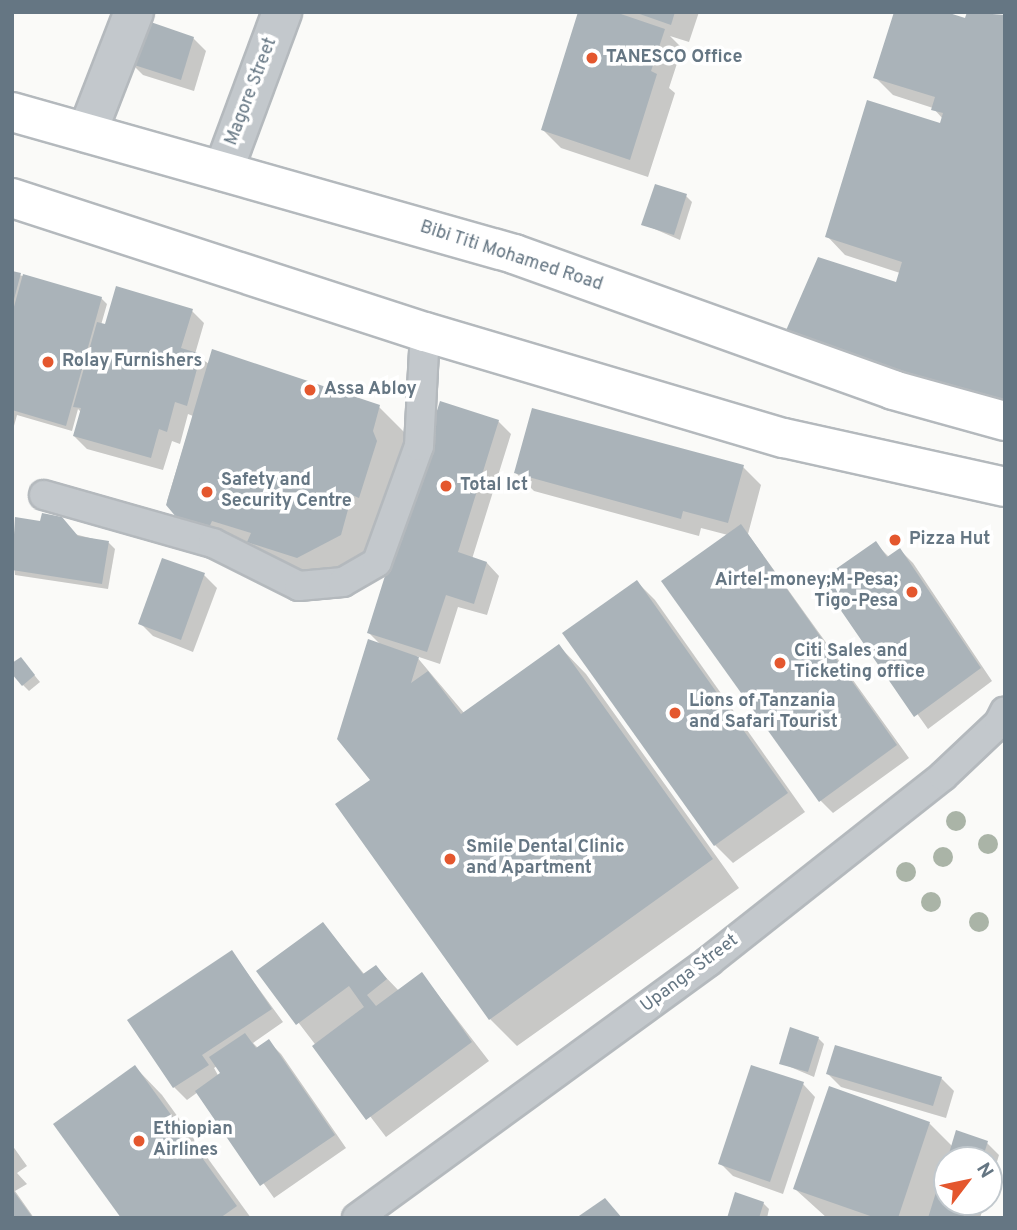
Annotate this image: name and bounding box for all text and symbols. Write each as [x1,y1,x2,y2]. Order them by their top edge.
street label: Magore Street [222,35,282,149]
place label: TANESCO Office [606,47,742,69]
marker: TANESCO Office [584,50,600,66]
street label: Bibi Titi Mohamed Road [417,217,605,297]
place label: Rolay Furnishers [62,351,202,373]
marker: Rolay Furnishers [40,354,56,370]
place label: Assa Abloy [324,379,418,401]
marker: Assa Abloy [302,382,318,398]
place label: Safety and Security Centre [221,471,352,514]
place label: Total Ict [460,475,528,497]
marker: Total Ict [438,478,454,494]
marker: Safety and Security Centre [199,484,215,500]
place label: Pizza Hut [909,529,990,551]
marker: Pizza Hut [887,532,903,548]
place label: Airtel-money;M-Pesa; Tigo-Pesa [715,571,898,614]
marker: Airtel-money;M-Pesa; Tigo-Pesa [904,584,920,600]
place label: Citi Sales and Ticketing office [794,642,925,684]
marker: Citi Sales and Ticketing office [772,655,788,671]
place label: Lions of Tanzania and Safari Tourist [689,692,838,734]
marker: Lions of Tanzania and Safari Tourist [667,705,683,721]
place label: Smile Dental Clinic and Apartment [466,838,625,880]
marker: Smile Dental Clinic and Apartment [440,849,460,869]
street label: Upanga Street [637,930,743,1018]
place label: Ethiopian Airlines [153,1120,233,1162]
marker: Ethiopian Airlines [131,1133,147,1149]
north arrow [933,1146,1003,1216]
text: N [970,1159,998,1183]

